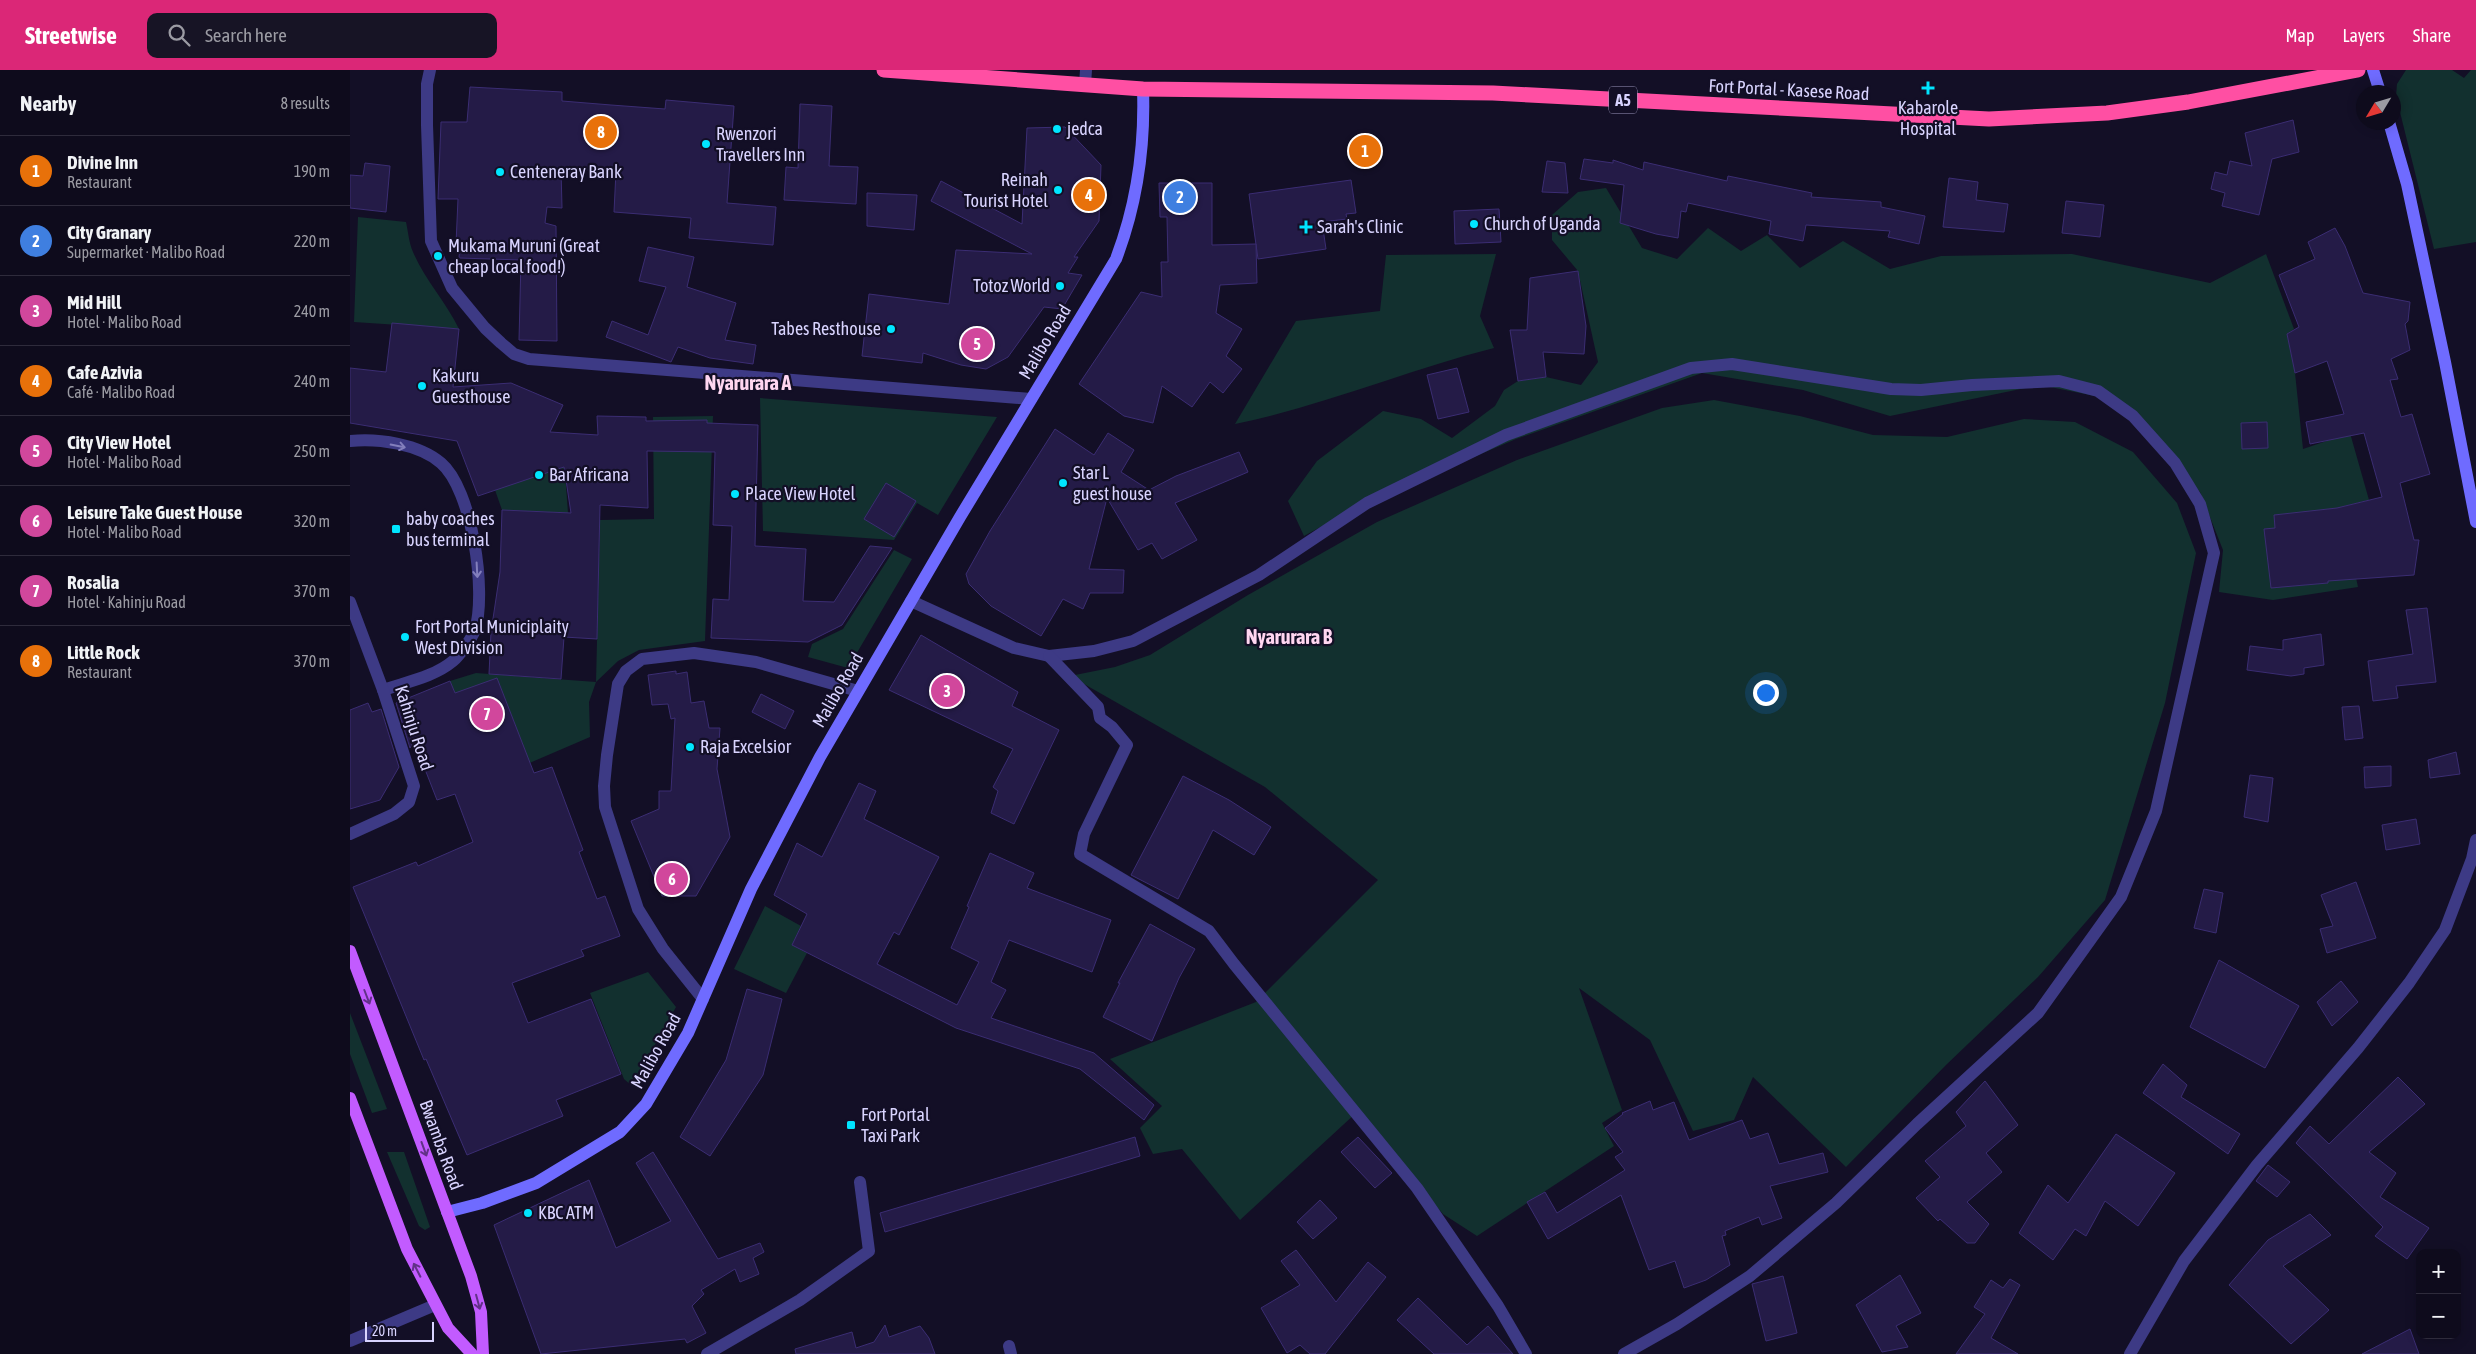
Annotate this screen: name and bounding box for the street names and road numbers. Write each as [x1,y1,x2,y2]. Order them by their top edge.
street label: Fort Portal - Kasese Road [1708,75,1870,104]
road number: A5 [1609,86,1637,114]
street label: Malibo Road [1014,301,1075,383]
street label: Malibo Road [808,648,867,731]
street label: Kahinju Road [391,683,438,773]
street label: Malibo Road [626,1009,685,1092]
street label: Bwamba Road [415,1097,467,1193]

